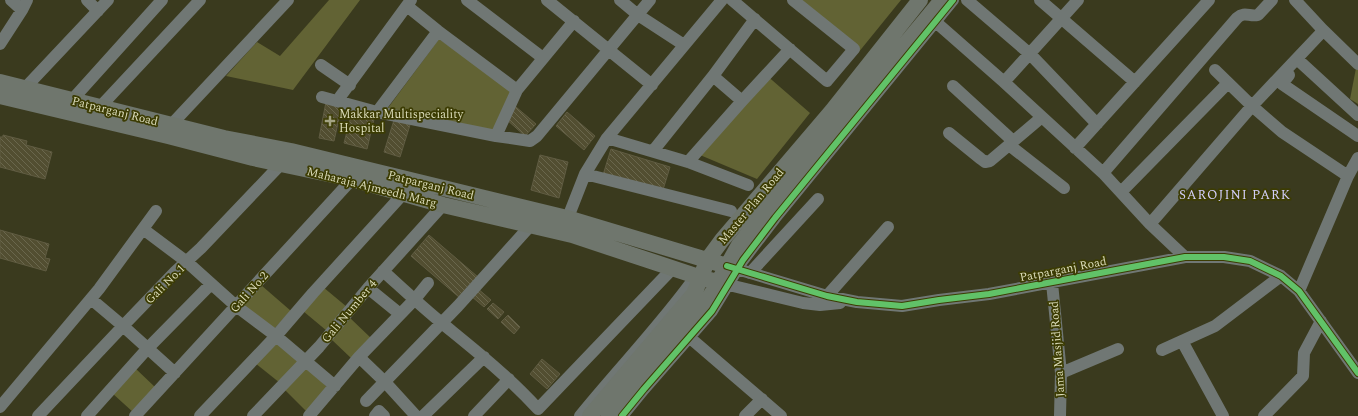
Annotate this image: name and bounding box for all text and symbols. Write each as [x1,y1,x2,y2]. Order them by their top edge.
street label: Patparganj Road [70,92,160,131]
place label: Makkar Multispeciality Hospital [339,105,465,138]
marker: Makkar Multispeciality Hospital [324,115,336,127]
street label: Maharaja Ajmeedh Marg [305,162,439,213]
street label: Master Plan Road [714,164,789,249]
street label: Patparganj Road [386,166,476,205]
district label: SAROJINI PARK [1179,185,1291,205]
street label: Patparganj Road [1018,252,1108,287]
street label: Gali No.1 [141,260,190,309]
street label: Gali No.2 [225,267,273,317]
street label: Gali Number 4 [317,275,382,347]
street label: Jama Masjid Road [1045,300,1070,398]

